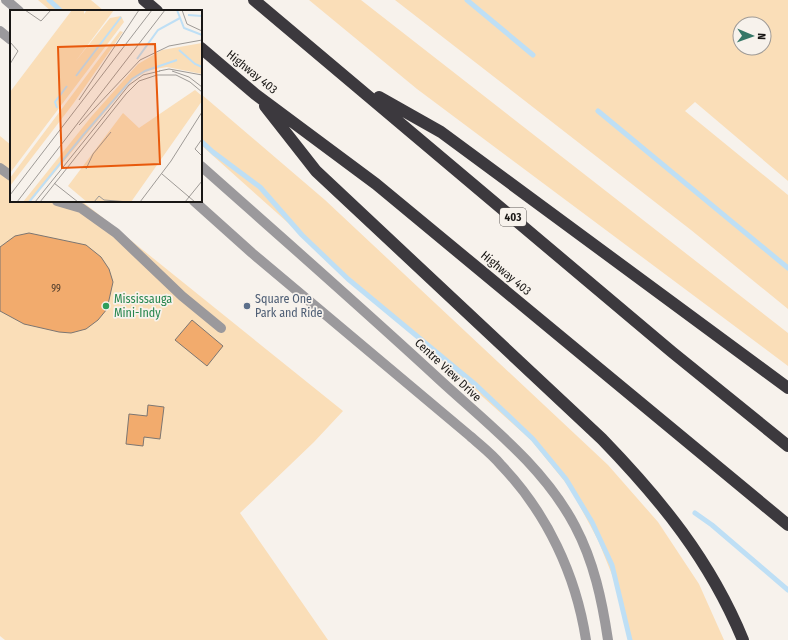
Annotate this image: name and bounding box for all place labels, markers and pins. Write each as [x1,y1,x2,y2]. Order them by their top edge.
place label: Mississauga Mini-Indy [114,292,172,320]
place label: Square One Park and Ride [255,292,323,320]
marker: Mississauga Mini-Indy [101,301,111,311]
marker: Square One Park and Ride [242,301,252,311]

